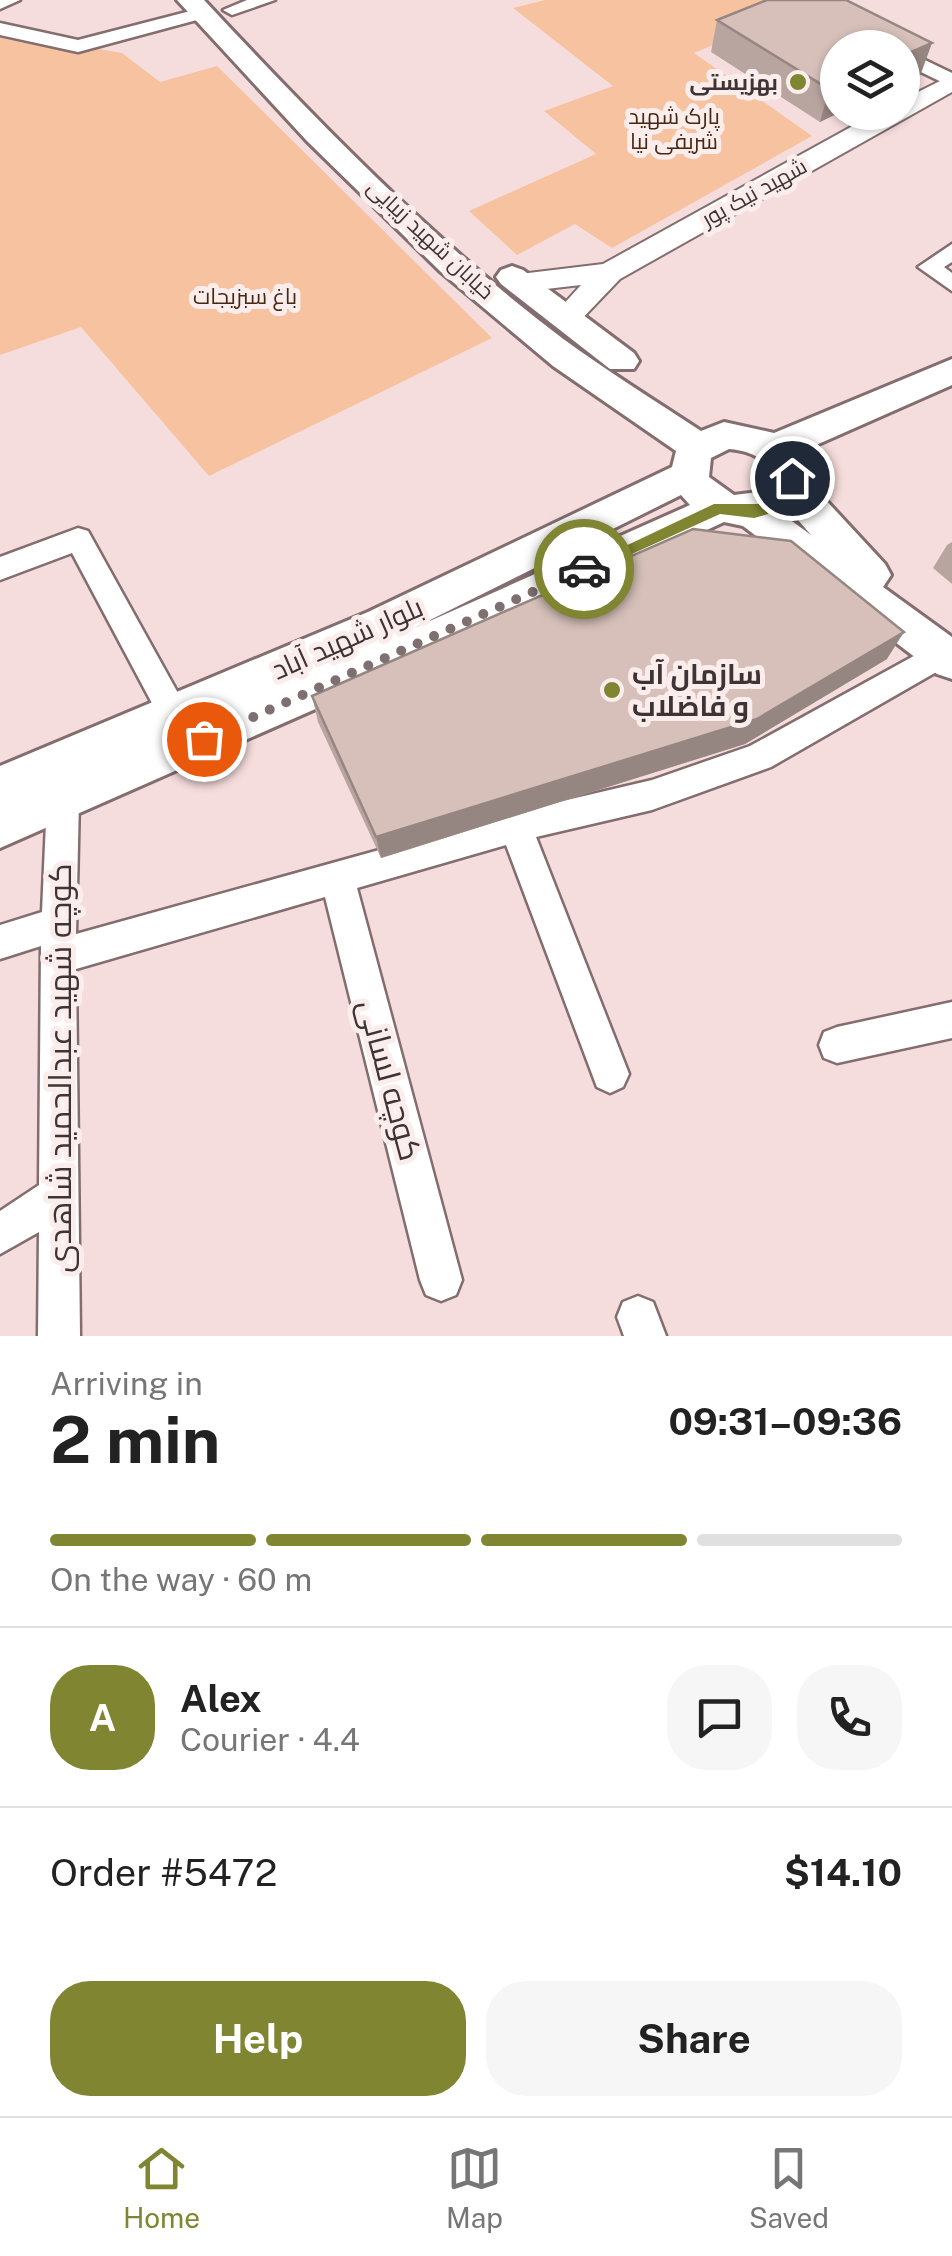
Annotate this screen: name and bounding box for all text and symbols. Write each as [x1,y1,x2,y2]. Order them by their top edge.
map controls [820,30,920,130]
button: layers [820,30,920,130]
place label: بهزیستی [690,69,778,96]
marker: بهزیستی [787,71,809,93]
park label: پارک شهید شریفی نیا [628,103,720,155]
street label: شهید نیک پور [695,152,812,234]
street label: خیابان شهید زیبایی [362,174,500,305]
park label: باغ سبزیجات [193,283,297,311]
pin [750,436,835,521]
icon: home [765,451,820,506]
courier [534,519,634,619]
icon: car [557,542,612,597]
street label: بلوار شهید آباد [266,589,428,687]
place label: سازمان آب و فاضلاب [632,657,762,723]
marker: سازمان آب و فاضلاب [601,679,623,701]
pin [162,697,247,782]
icon: bag [177,712,232,767]
street label: کوچه شهید عبدالحمید شاهدی [41,863,81,1273]
street label: کوچه لسانی [348,995,430,1165]
text: Arriving in [50,1365,203,1402]
text: 09:31–09:36 [668,1399,902,1444]
text: 2 min [50,1401,220,1478]
text: On the way · 60 m [50,1561,312,1598]
button: chat [667,1665,772,1770]
button: phone [797,1665,902,1770]
text: Alex [180,1676,262,1721]
text: A [89,1695,116,1740]
text: Courier · 4.4 [180,1721,360,1758]
text: Order #5472 [50,1850,277,1895]
text: $14.10 [784,1850,902,1895]
button: Help [50,1981,466,2096]
button: Share [486,1981,902,2096]
tab: Home [123,2141,200,2234]
tab: Map [446,2141,503,2234]
tab: Saved [749,2141,829,2234]

